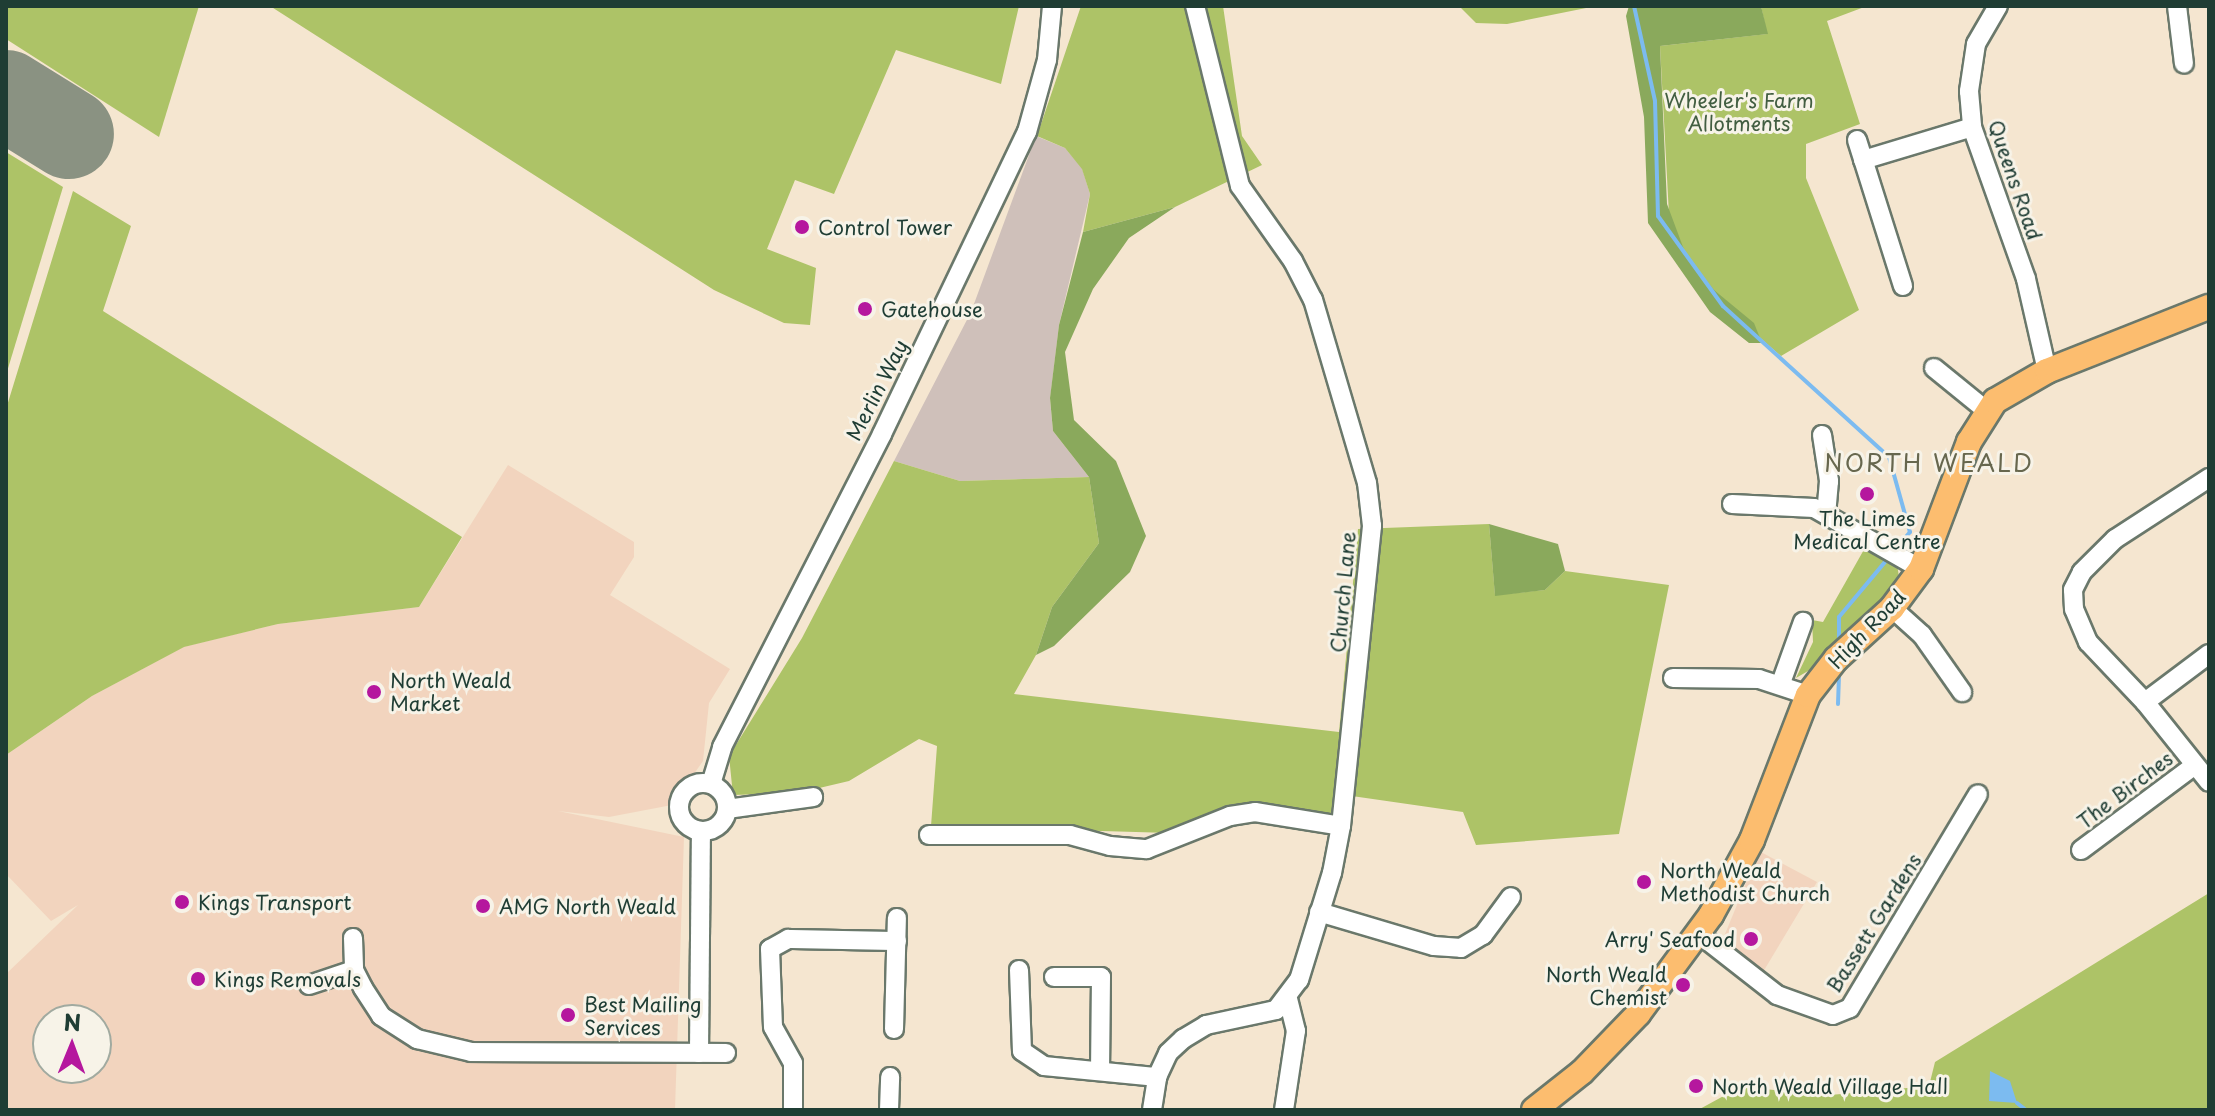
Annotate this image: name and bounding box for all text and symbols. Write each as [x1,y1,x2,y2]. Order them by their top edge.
park label: Wheeler's Farm Allotments [1664,89,1814,136]
street label: Queens Road [1983,117,2047,243]
place label: Control Tower [818,215,953,239]
marker: Control Tower [793,218,811,236]
place label: Gatehouse [881,297,983,321]
marker: Gatehouse [856,300,874,318]
street label: Merlin Way [841,335,913,445]
district label: NORTH WEALD [1824,449,2034,477]
marker: The Limes Medical Centre [1858,485,1876,503]
place label: The Limes Medical Centre [1793,506,1941,553]
street label: Church Lane [1326,530,1360,654]
street label: High Road [1824,585,1910,673]
place label: North Weald Market [390,668,512,715]
marker: North Weald Market [365,683,383,701]
street label: The Birches [2072,746,2178,834]
street label: Bassett Gardens [1822,850,1926,996]
place label: North Weald Methodist Church [1660,858,1830,905]
marker: North Weald Methodist Church [1635,873,1653,891]
place label: Kings Transport [198,890,351,914]
marker: Kings Transport [173,893,191,911]
place label: AMG North Weald [499,894,679,918]
marker: AMG North Weald [474,897,492,915]
place label: Arry' Seafood [1604,927,1735,951]
marker: Arry' Seafood [1742,930,1760,948]
place label: North Weald Chemist [1545,962,1667,1009]
place label: Kings Removals [214,967,363,991]
marker: Kings Removals [189,970,207,988]
marker: North Weald Chemist [1674,976,1692,994]
place label: Best Mailing Services [584,992,703,1039]
north arrow [32,1004,112,1084]
text: N [63,1005,81,1038]
marker: Best Mailing Services [559,1006,577,1024]
place label: North Weald Village Hall [1712,1074,1951,1098]
marker: North Weald Village Hall [1687,1077,1705,1095]

